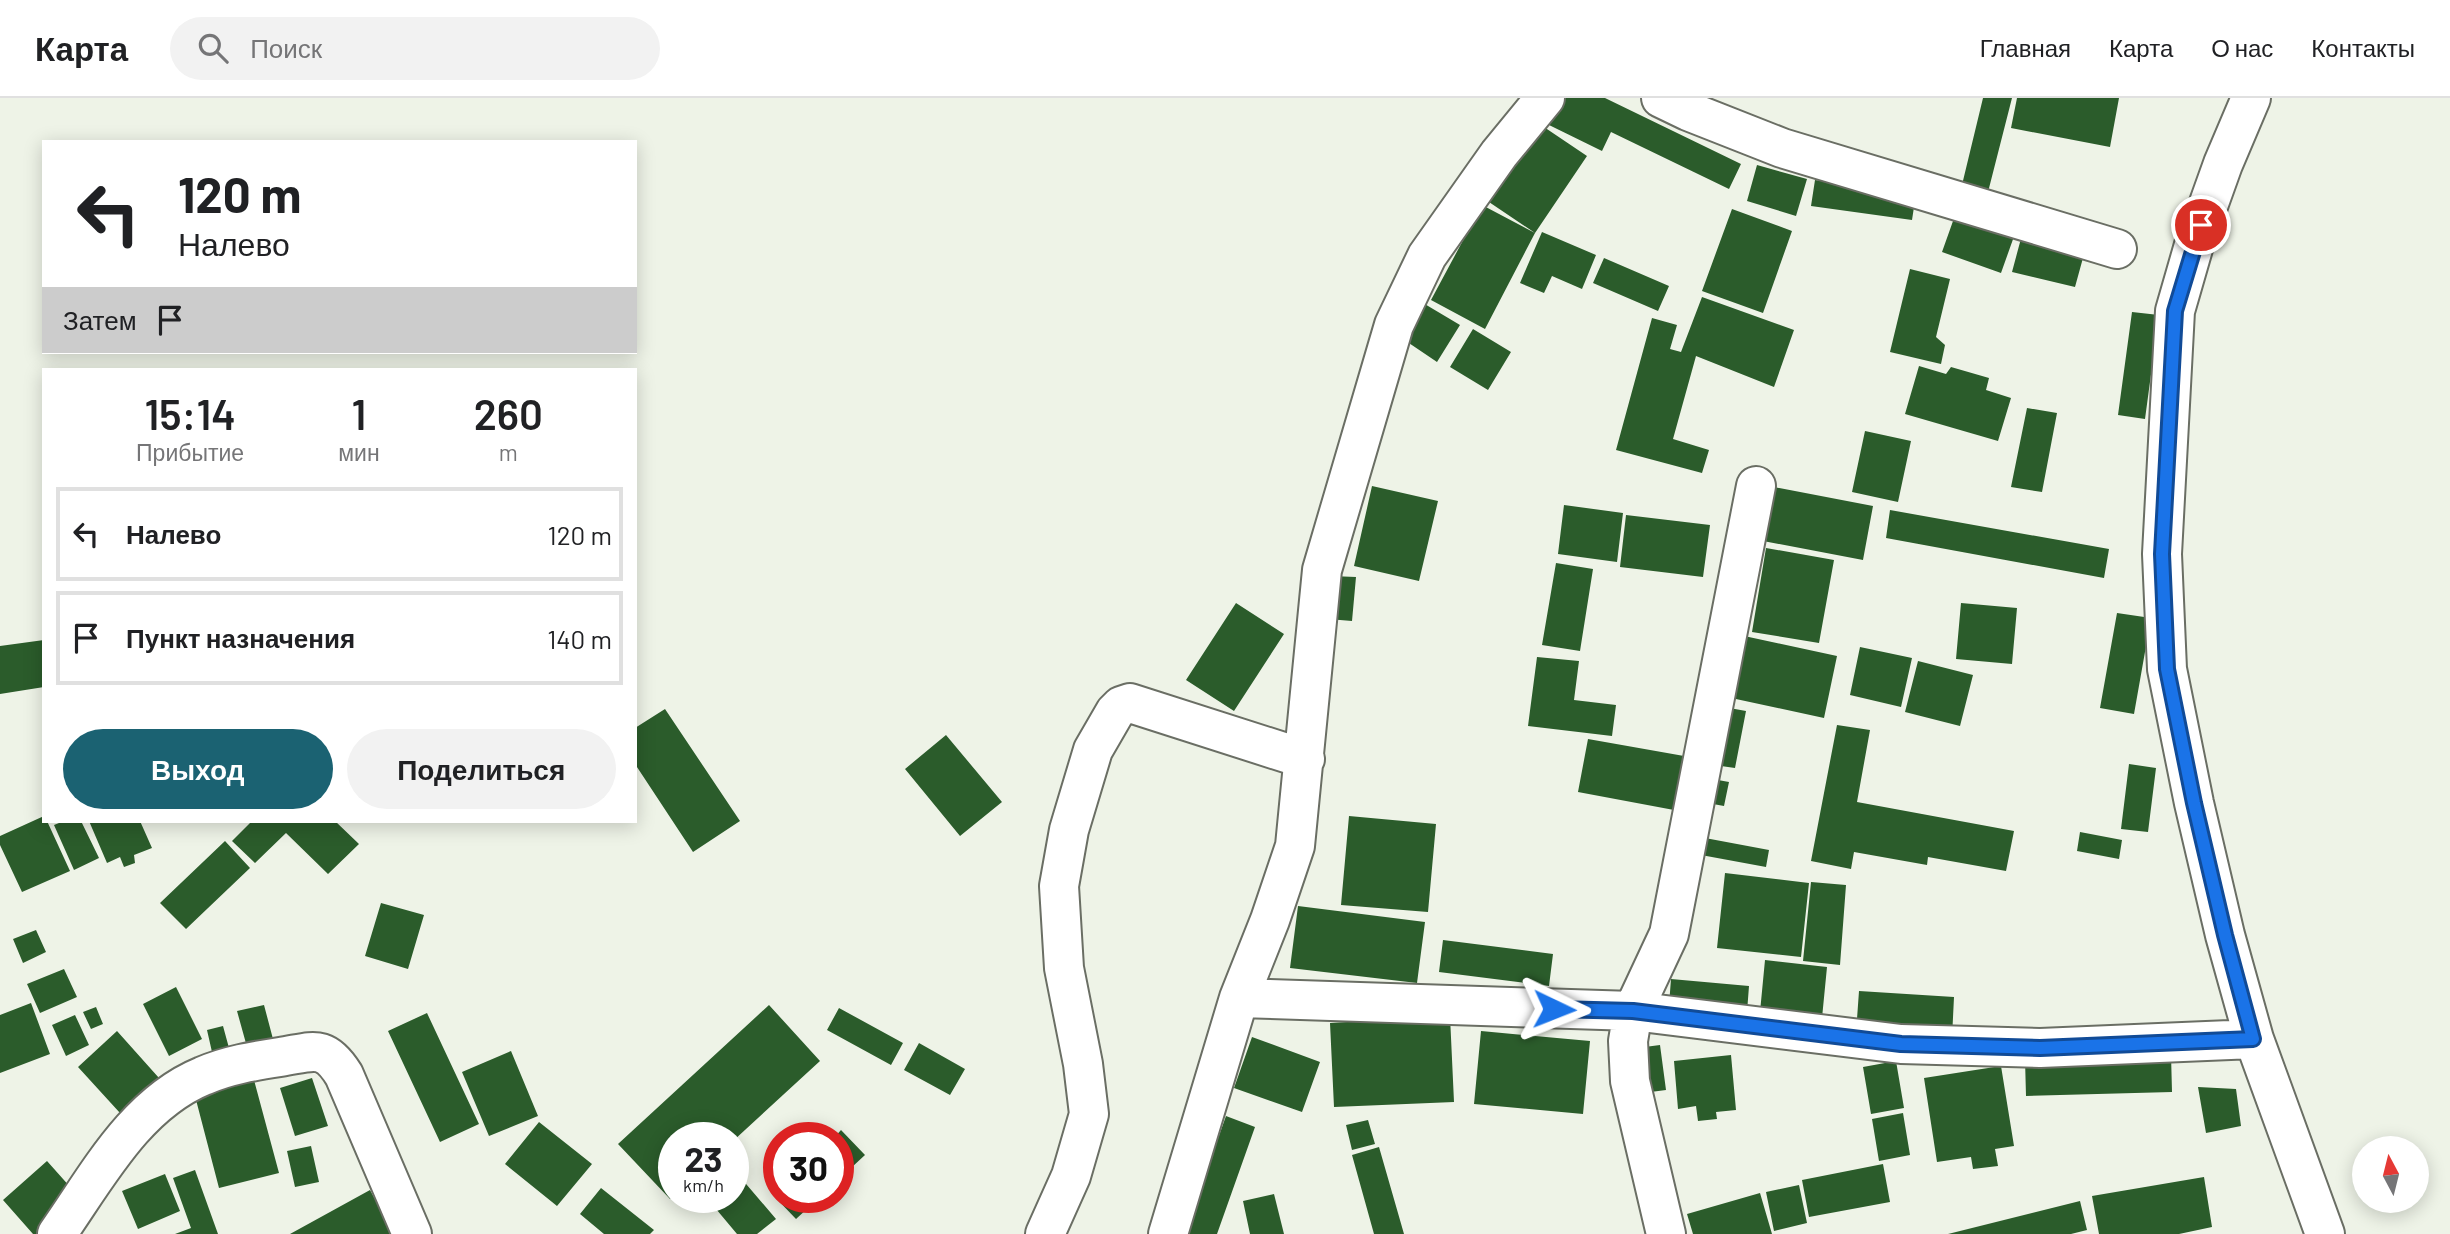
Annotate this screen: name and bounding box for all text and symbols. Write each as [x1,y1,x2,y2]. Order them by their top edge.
search box [170,17,660,80]
text: Карта [35,28,128,68]
icon: search [194,29,232,67]
text: Поиск [250,32,322,63]
text: Главная [1980,33,2071,62]
text: Карта [2109,33,2173,62]
text: О нас [2211,33,2273,62]
text: Контакты [2311,33,2415,62]
text: 120 m [178,164,301,223]
icon: left [63,168,154,259]
pin [2171,195,2231,255]
icon: arrive [2182,206,2220,244]
text: Налево [178,224,290,262]
icon: arrive [151,301,189,339]
text: Затем [63,304,137,335]
text: 15:14 [144,388,236,438]
text: 1 [351,388,366,438]
text: 260 [474,388,543,438]
text: Прибытие [136,438,244,466]
text: мин [338,438,380,466]
text: m [499,438,518,466]
icon: left [67,515,105,553]
text: Налево [126,518,221,549]
text: 120 m [548,519,612,550]
icon: arrive [67,619,105,657]
text: Пункт назначения [126,622,355,653]
text: 140 m [547,623,612,654]
button: Выход [63,729,333,809]
button: Поделиться [347,729,616,809]
position arrow [1517,972,1591,1046]
speed limit sign: 30 [763,1122,854,1213]
north arrow [2352,1136,2429,1213]
map controls [2352,1136,2429,1213]
text: 23 [684,1137,723,1179]
text: km/h [683,1174,724,1196]

